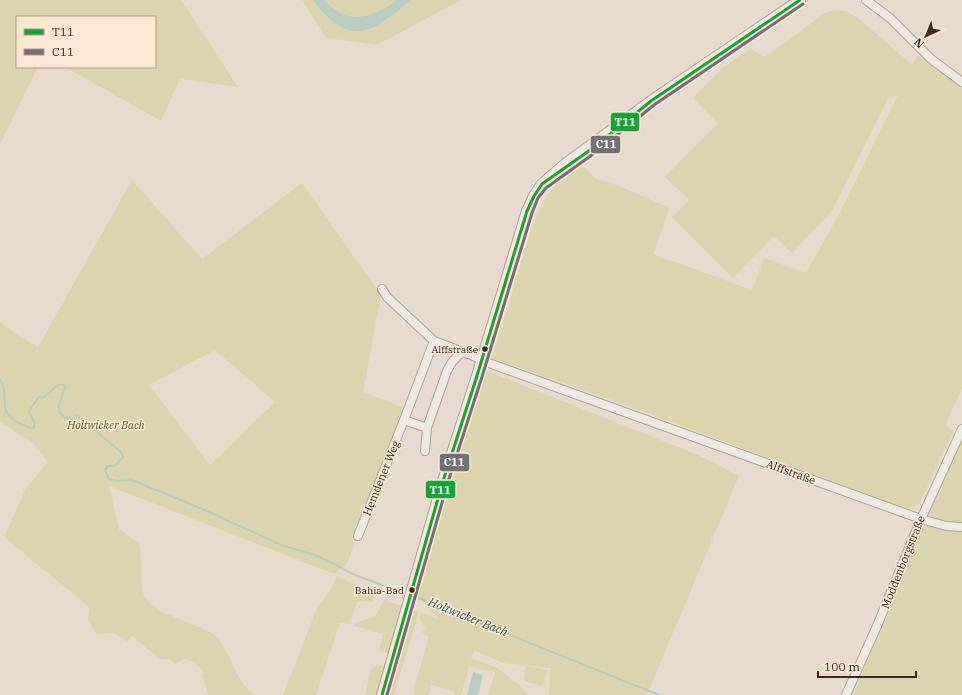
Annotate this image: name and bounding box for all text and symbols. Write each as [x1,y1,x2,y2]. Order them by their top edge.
legend [16,16,156,68]
north arrow [906,16,946,56]
text: T11 [52,24,74,39]
text: N [911,35,927,51]
text: C11 [52,44,74,59]
line badge: T11 [610,112,640,132]
text: T11 [614,115,636,129]
line badge: C11 [590,135,621,154]
text: C11 [596,137,617,151]
place label: Alffstraße [431,343,478,356]
marker: Alffstraße [480,344,490,354]
park label: Holtwicker Bach [66,418,145,432]
street label: Hemdener Weg [360,438,402,518]
line badge: C11 [439,453,470,472]
text: C11 [444,455,465,469]
street label: Alffstraße [765,457,818,487]
line badge: T11 [425,480,456,499]
text: T11 [429,483,451,497]
street label: Moddenborgstraße [878,513,928,611]
place label: Bahia-Bad [355,584,404,597]
marker: Bahia-Bad [407,585,417,595]
water label: Holtwicker Bach [425,593,510,639]
scale bar [818,653,916,679]
text: 100 m [824,659,860,674]

